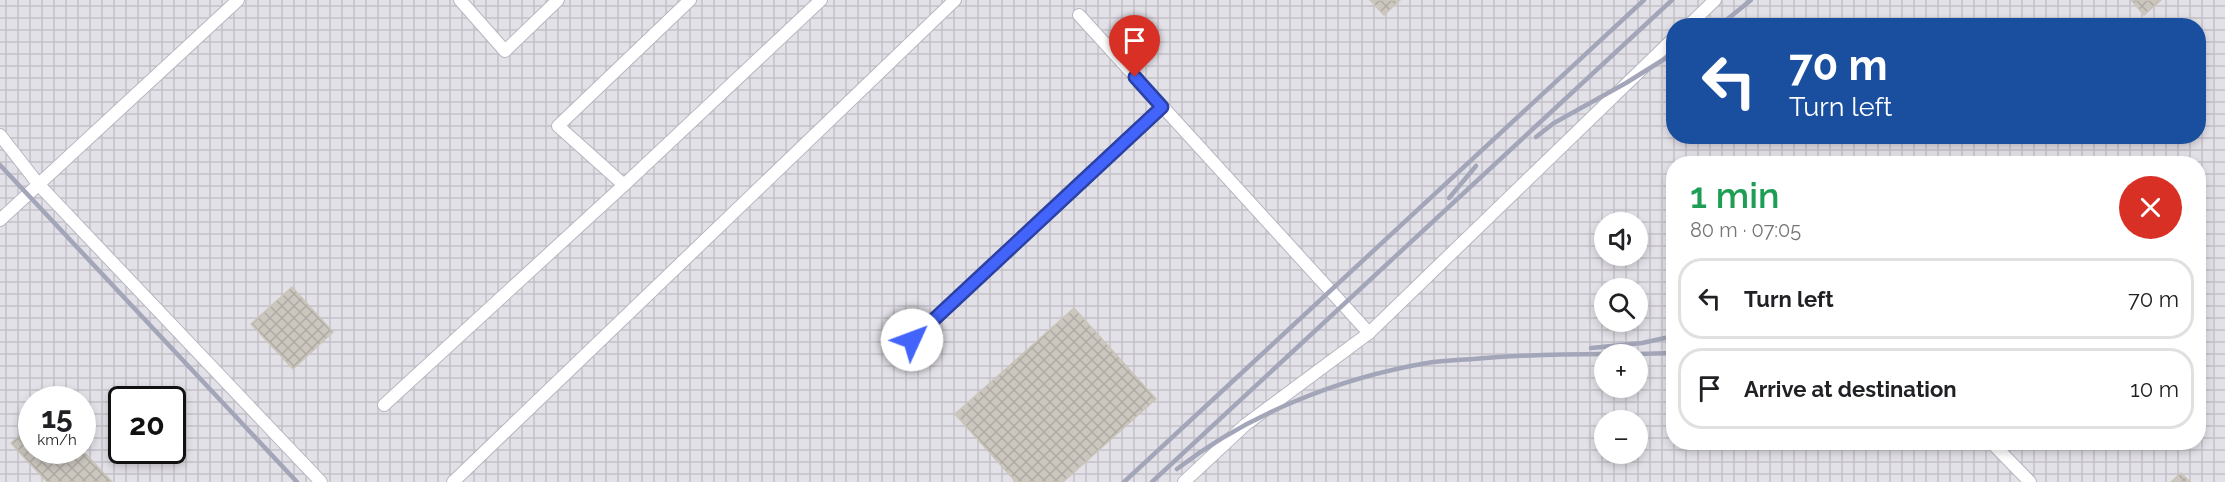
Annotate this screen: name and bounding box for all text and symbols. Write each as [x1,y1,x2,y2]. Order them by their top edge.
pin [1109,15,1160,77]
icon: arrive [1118,24,1151,57]
text: 70 m [1789,41,1888,90]
icon: left [1690,42,1768,120]
text: Turn left [1789,91,1892,122]
text: 1 min [1690,174,1779,216]
button: close [2119,176,2182,239]
map controls [1594,212,1648,464]
button: sound [1594,212,1648,266]
text: 80 m · 07:05 [1690,218,1801,242]
button: search [1594,278,1648,332]
icon: left [1693,282,1726,315]
text: Turn left [1744,286,1834,312]
text: 70 m [2128,286,2179,312]
position arrow [880,308,944,372]
button: + [1594,344,1648,398]
icon: arrive [1693,372,1726,405]
text: Arrive at destination [1744,376,1957,402]
text: 10 m [2130,376,2179,402]
speed limit sign: 20 [108,386,186,464]
text: 15 [41,400,73,435]
button: − [1594,410,1648,464]
text: km/h [37,431,77,449]

